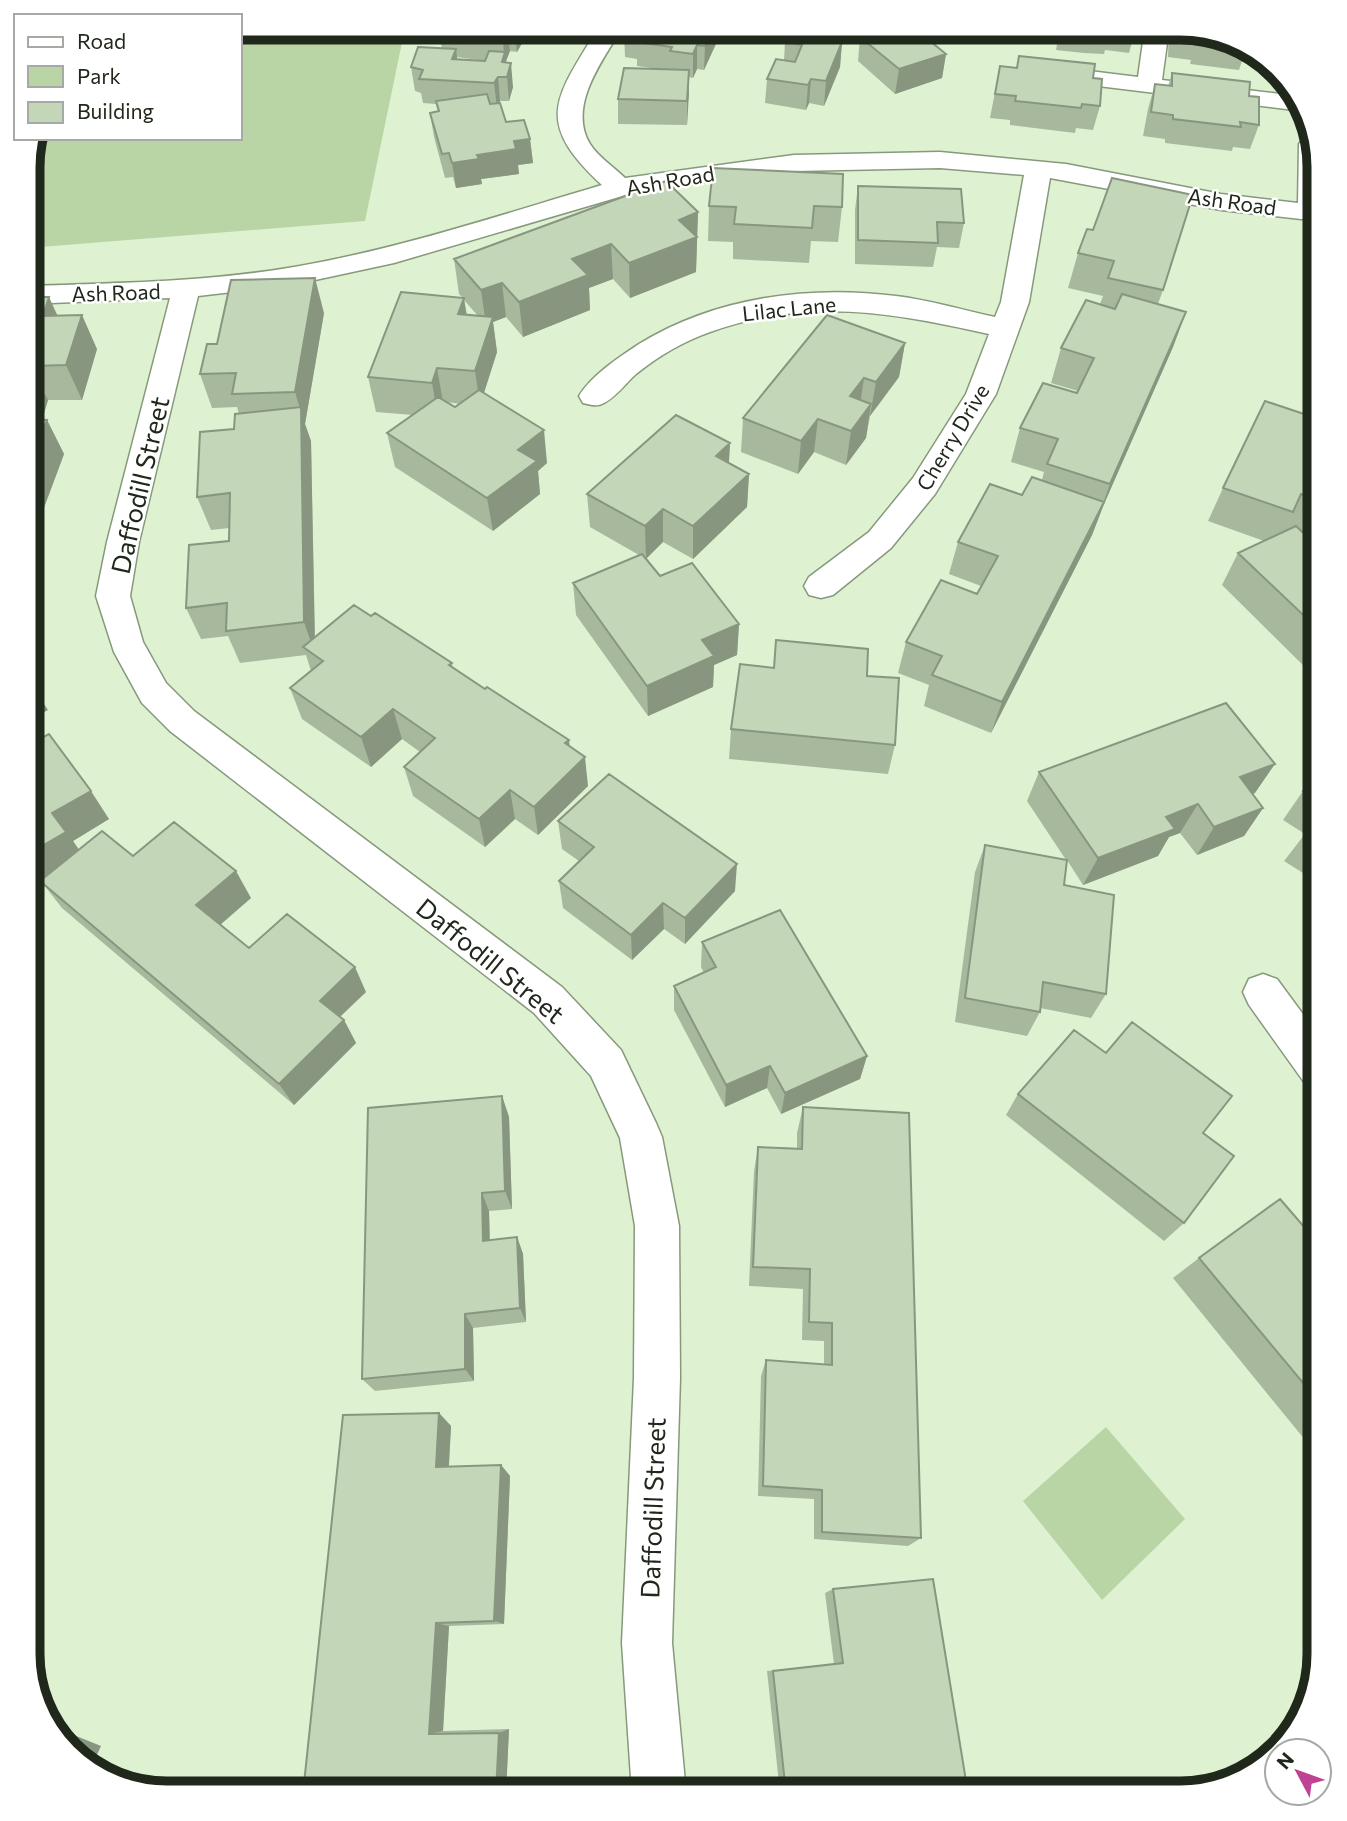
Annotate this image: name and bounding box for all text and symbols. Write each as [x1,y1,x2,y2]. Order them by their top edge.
legend [14,14,242,140]
text: Road [77,28,126,53]
text: Park [77,63,121,88]
text: Building [77,98,154,123]
street label: Ash Road [624,160,716,200]
street label: Ash Road [1186,182,1278,220]
street label: Ash Road [71,278,161,306]
street label: Lilac Lane [741,291,837,325]
street label: Cherry Drive [910,379,994,495]
street label: Daffodill Street [104,393,174,577]
street label: Daffodill Street [411,891,571,1029]
street label: Daffodill Street [633,1417,671,1599]
north arrow [1263,1737,1333,1807]
text: N [1271,1748,1298,1773]

